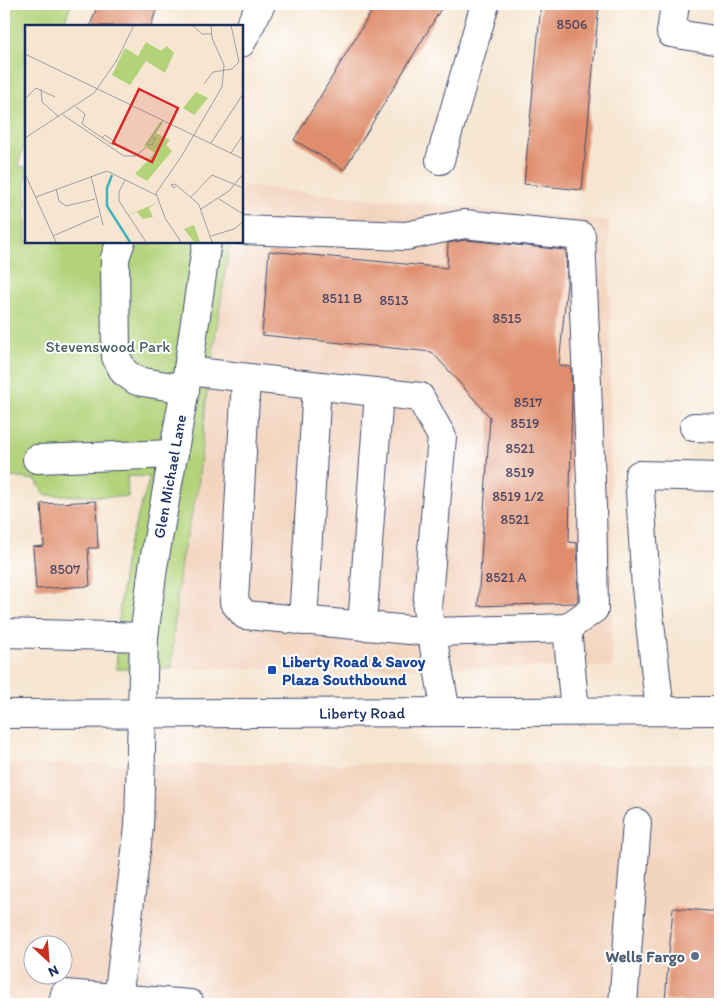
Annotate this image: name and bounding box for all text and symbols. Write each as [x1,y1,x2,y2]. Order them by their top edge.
house number: 8506 [556,16,588,33]
inset map [25,25,242,242]
house number: 8511 B [322,290,362,307]
house number: 8513 [379,292,409,309]
house number: 8515 [493,310,521,327]
park label: Stevenswood Park [46,337,170,356]
house number: 8517 [514,394,542,411]
street label: Glen Michael Lane [149,413,190,540]
house number: 8519 [511,415,539,432]
house number: 8521 [506,440,535,457]
house number: 8519 [506,464,534,481]
house number: 8519 1/2 [492,488,545,505]
house number: 8521 [501,511,530,528]
house number: 8507 [50,561,80,578]
house number: 8521 A [486,569,527,586]
place label: Liberty Road & Savoy Plaza Southbound [282,652,426,689]
marker: Liberty Road & Savoy Plaza Southbound [266,664,278,676]
street label: Liberty Road [319,703,406,722]
north arrow [22,936,72,986]
place label: Wells Fargo [606,947,685,967]
marker: Wells Fargo [689,950,701,962]
text: N [46,962,61,981]

